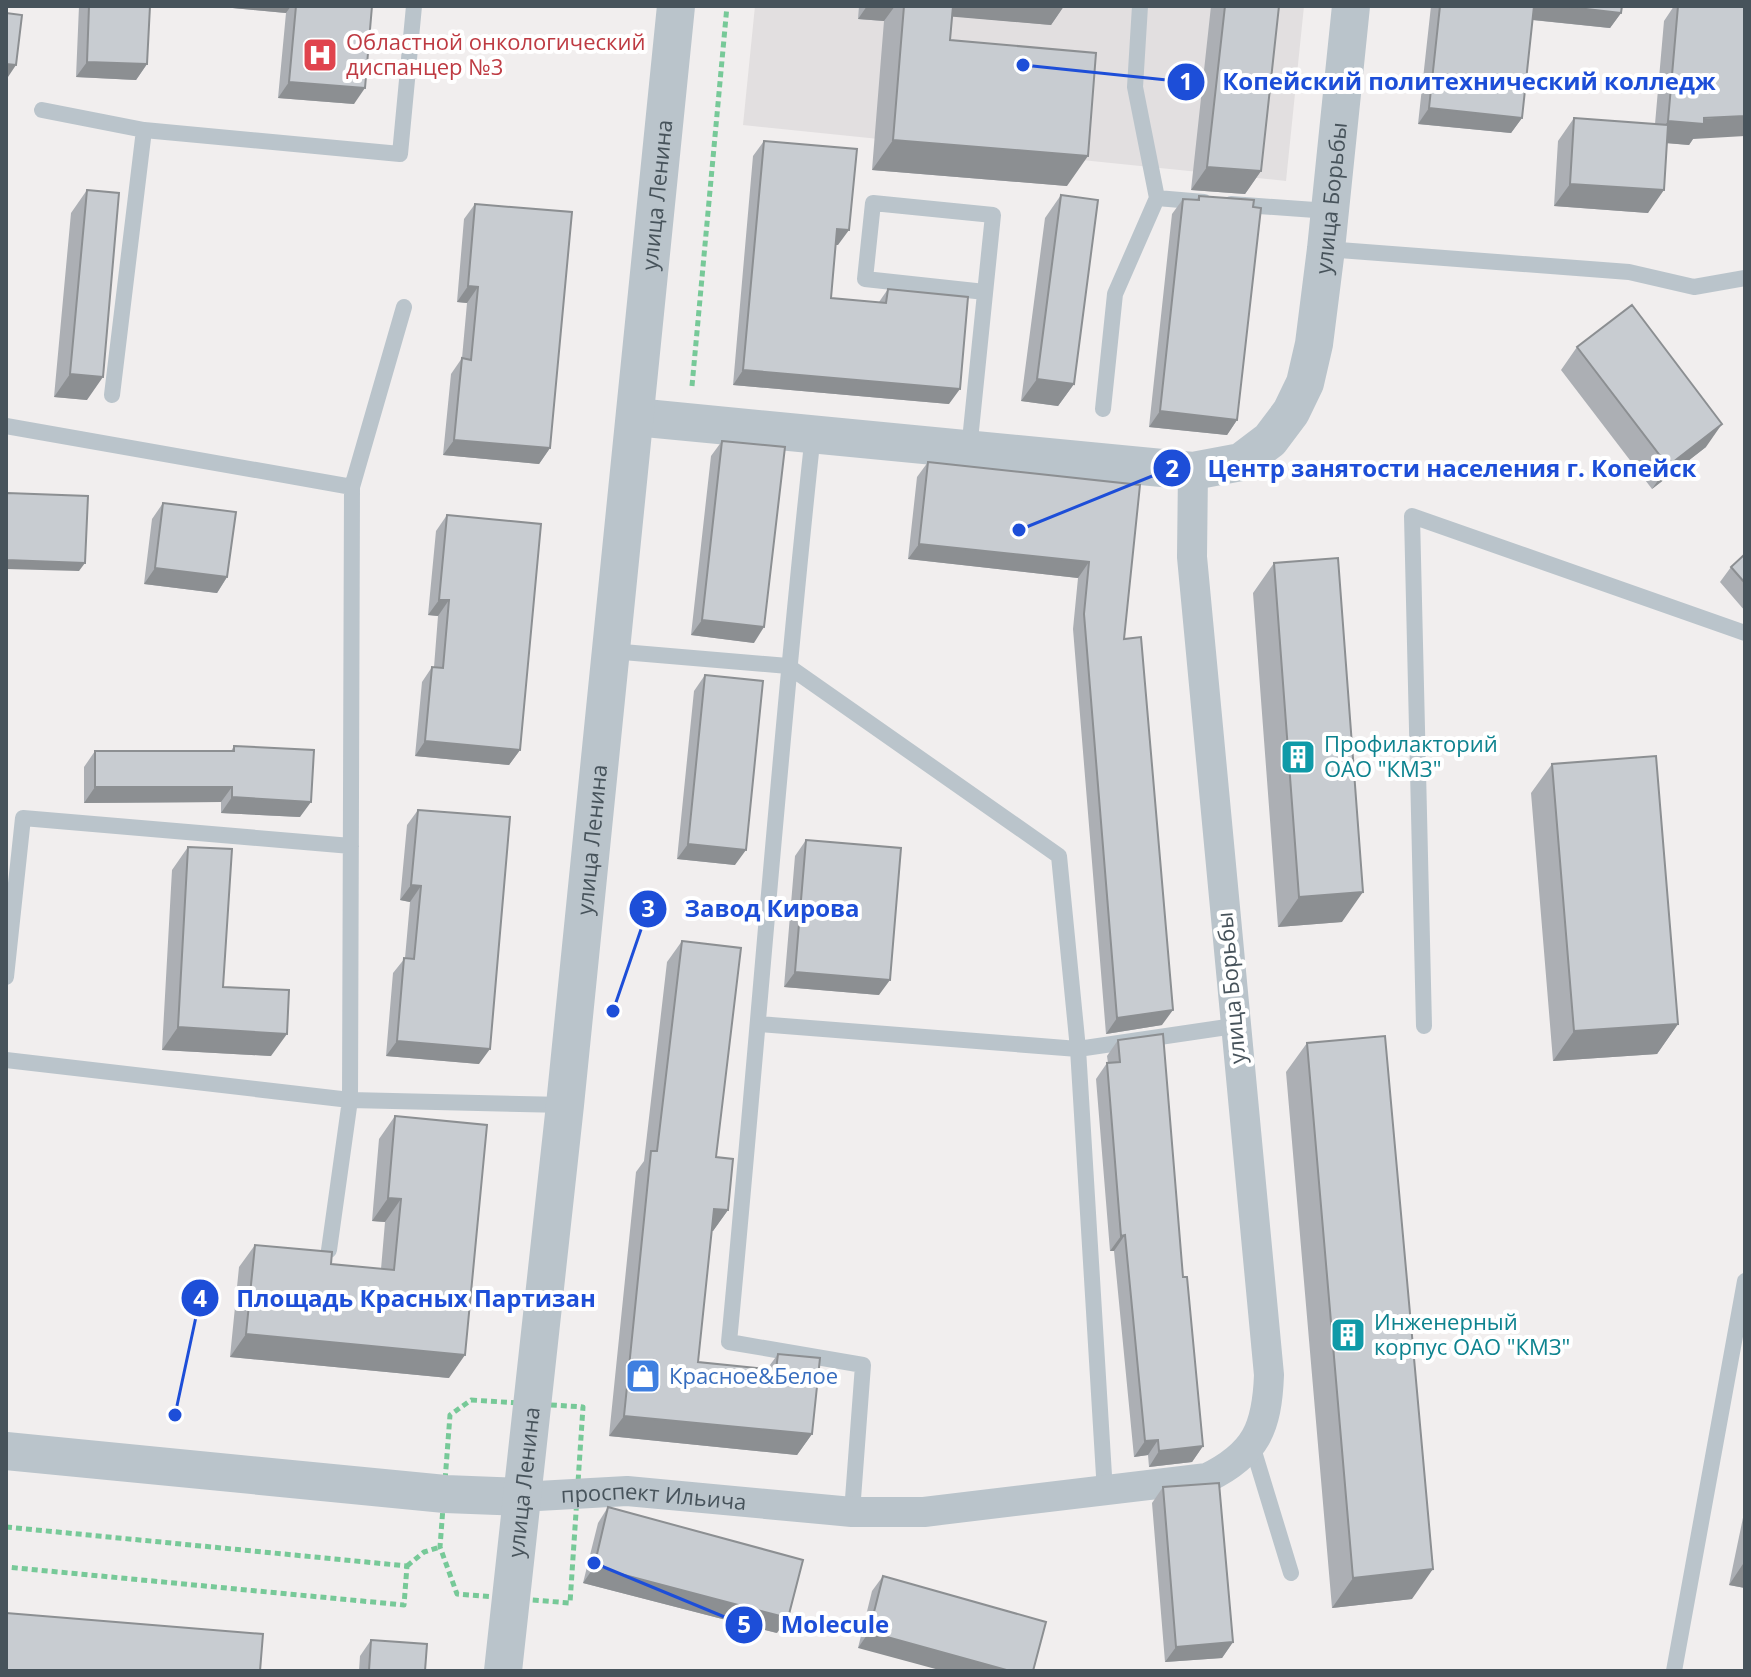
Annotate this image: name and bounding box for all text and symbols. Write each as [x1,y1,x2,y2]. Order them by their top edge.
place label: Областной онкологический диспанцер №3 [346,26,645,81]
hospital icon: Областной онкологический диспанцер №3 [301,36,339,74]
callout: Копейский политехнический колледж [1166,58,1732,106]
text: 1 [1179,64,1193,97]
text: Копейский политехнический колледж [1222,64,1716,97]
street label: улица Ленина [633,118,678,272]
street label: улица Борьбы [1307,121,1353,276]
callout: Центр занятости населения г. Копейск [1152,444,1712,492]
text: 2 [1165,451,1179,484]
text: Центр занятости населения г. Копейск [1208,451,1697,484]
place label: Профилакторий ОАО "КМЗ" [1324,728,1498,783]
building icon: Профилакторий ОАО "КМЗ" [1279,738,1317,776]
street label: улица Ленина [568,763,613,916]
callout: Завод Кирова [628,885,875,933]
text: 3 [641,891,655,924]
text: Завод Кирова [684,891,860,924]
street label: улица Борьбы [1208,911,1252,1065]
callout: Площадь Красных Партизан [180,1274,611,1322]
text: 4 [193,1281,207,1314]
text: Площадь Красных Партизан [236,1281,596,1314]
place label: Инженерный корпус ОАО "КМЗ" [1374,1306,1570,1361]
building icon: Инженерный корпус ОАО "КМЗ" [1329,1316,1367,1354]
shop icon: Красное&Белое [624,1357,662,1395]
place label: Красное&Белое [669,1360,838,1390]
street label: улица Ленина [500,1405,546,1559]
street label: проспект Ильича [560,1475,748,1516]
callout: Molecule [724,1601,905,1649]
text: 5 [737,1607,751,1640]
text: Molecule [781,1607,889,1640]

